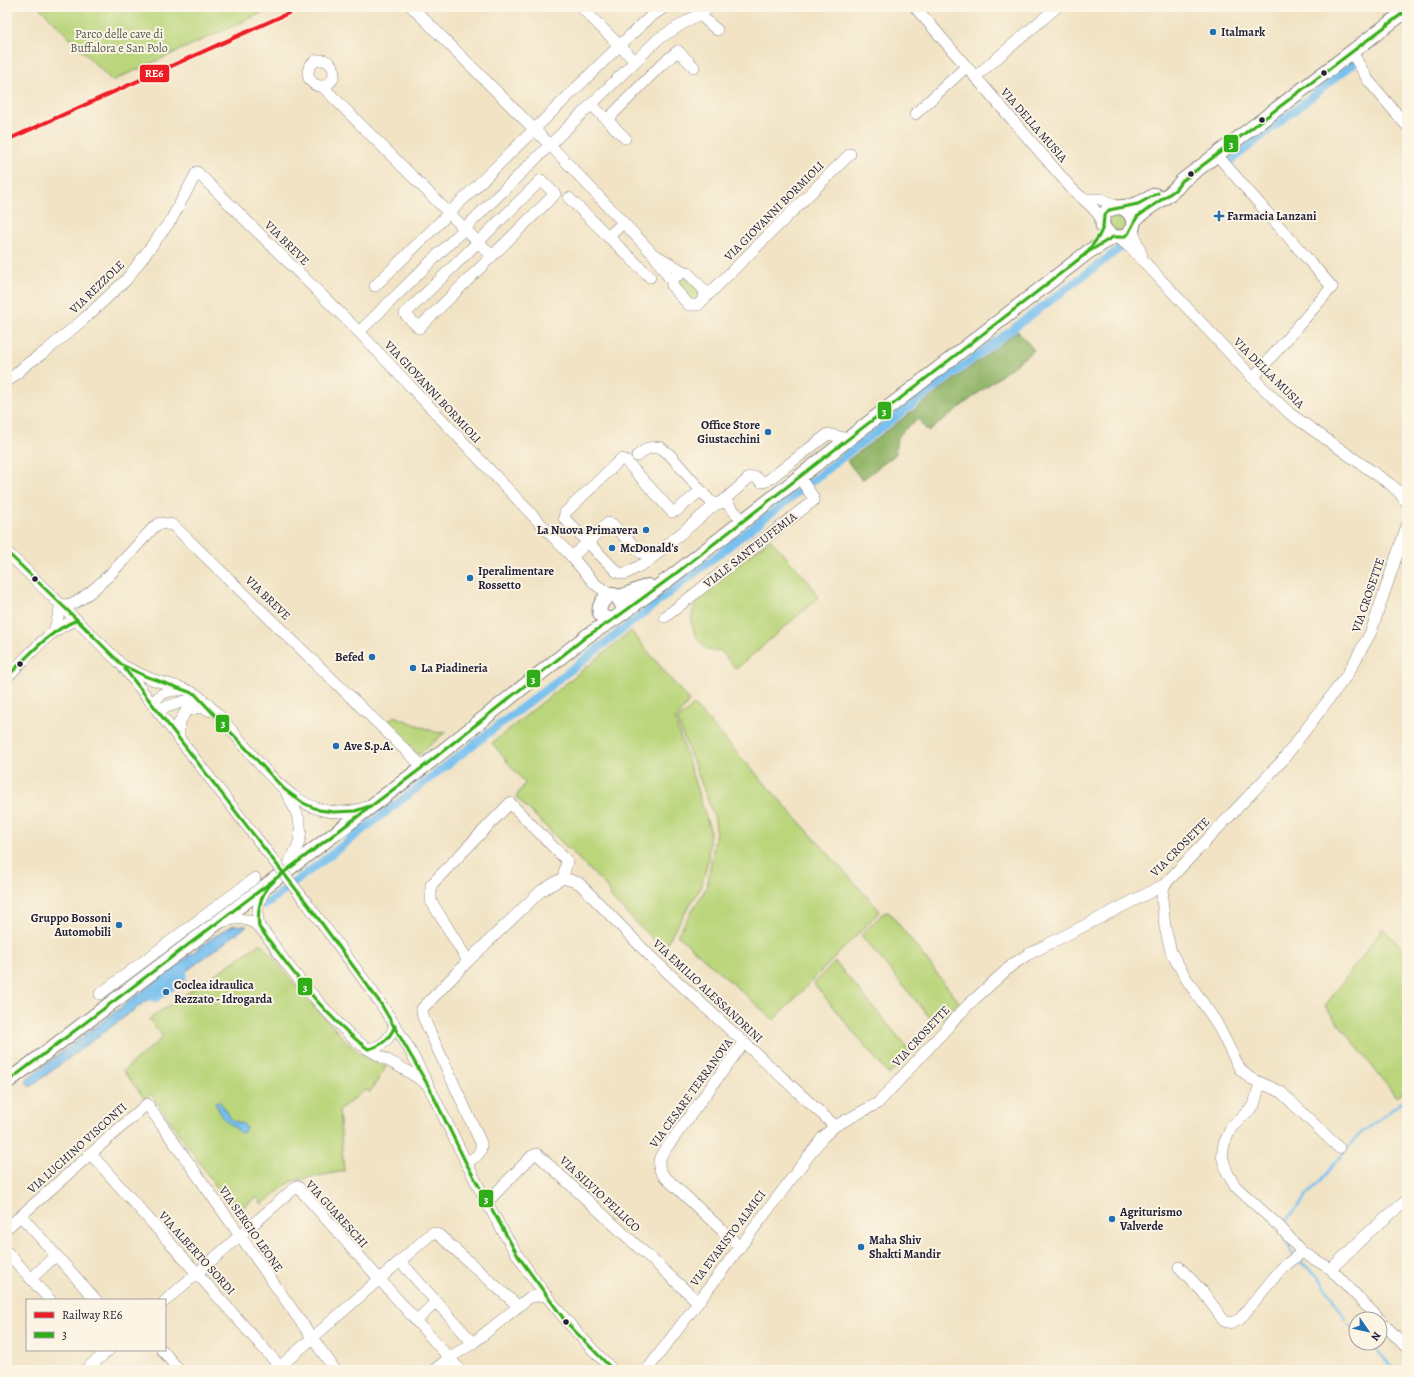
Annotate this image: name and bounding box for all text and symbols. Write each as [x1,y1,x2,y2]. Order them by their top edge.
place label: Italmark [1221,24,1266,40]
park label: Parco delle cave di Buffalora e San Polo [70,26,168,56]
marker: Italmark [1208,27,1218,37]
line badge: RE6 [139,64,170,83]
text: RE6 [145,66,163,81]
unlabelled marker [1319,68,1329,78]
street label: VIA DELLA MUSIA [996,84,1072,166]
unlabelled marker [1257,115,1267,125]
line badge: 3 [1223,134,1239,153]
text: 3 [1229,137,1234,152]
street label: VIA GIOVANNI BORMIOLI [720,158,827,265]
unlabelled marker [1186,169,1196,179]
place label: Farmacia Lanzani [1227,208,1317,224]
marker: Farmacia Lanzani [1214,211,1224,221]
street label: VIA BREVE [261,217,313,269]
street label: VIA REZZOLE [65,257,128,318]
street label: VIA DELLA MUSIA [1229,333,1309,413]
street label: VIA GIOVANNI BORMIOLI [381,337,485,447]
line badge: 3 [877,401,892,420]
text: 3 [882,404,887,419]
place label: Office Store Giustacchini [697,417,760,447]
marker: Office Store Giustacchini [763,427,773,437]
street label: VIALE SANT'EUFEMIA [699,508,801,592]
place label: La Nuova Primavera [537,522,638,538]
marker: La Nuova Primavera [641,525,651,535]
place label: McDonald's [620,540,678,556]
marker: McDonald's [607,543,617,553]
street label: VIA CROSETTE [1347,556,1388,635]
place label: Iperalimentare Rossetto [478,563,554,593]
street label: VIA BREVE [241,572,294,624]
marker: Iperalimentare Rossetto [465,573,475,583]
unlabelled marker [30,574,40,584]
place label: Befed [335,649,365,665]
marker: Befed [367,652,377,662]
unlabelled marker [15,659,25,669]
place label: La Piadineria [421,660,488,676]
marker: La Piadineria [408,663,418,673]
line badge: 3 [526,669,541,688]
text: 3 [531,672,536,687]
line badge: 3 [215,714,230,733]
text: 3 [221,716,226,731]
place label: Ave S.p.A. [343,738,394,754]
marker: Ave S.p.A. [331,741,341,751]
street label: VIA CROSETTE [1146,814,1213,881]
place label: Gruppo Bossoni Automobili [31,910,111,940]
marker: Gruppo Bossoni Automobili [114,920,124,930]
street label: VIA EMILIO ALESSANDRINI [649,935,766,1046]
place label: Coclea idraulica Rezzato - Idrogarda [174,977,272,1007]
line badge: 3 [297,977,313,996]
text: 3 [303,980,308,995]
marker: Coclea idraulica Rezzato - Idrogarda [161,987,171,997]
street label: VIA CROSETTE [888,1002,953,1071]
street label: VIA CESARE TERRANOVA [645,1034,737,1152]
street label: VIA LUCHINO VISCONTI [23,1099,130,1198]
street label: VIA SILVIO PELLICO [555,1152,644,1236]
street label: VIA GUARESCHI [302,1176,372,1251]
street label: VIA SERGIO LEONE [215,1182,287,1275]
street label: VIA EVARISTO ALMICI [686,1187,769,1290]
line badge: 3 [478,1189,494,1208]
text: 3 [484,1192,489,1207]
place label: Agriturismo Valverde [1119,1204,1182,1234]
street label: VIA ALBERTO SORDI [155,1207,239,1298]
marker: Agriturismo Valverde [1107,1214,1117,1224]
place label: Maha Shiv Shakti Mandir [869,1232,941,1262]
marker: Maha Shiv Shakti Mandir [856,1242,866,1252]
legend [26,1299,166,1351]
text: Railway RE6 [62,1307,123,1323]
north arrow [1348,1311,1388,1351]
unlabelled marker [561,1317,571,1327]
text: 3 [62,1327,67,1343]
text: N [1367,1329,1384,1344]

